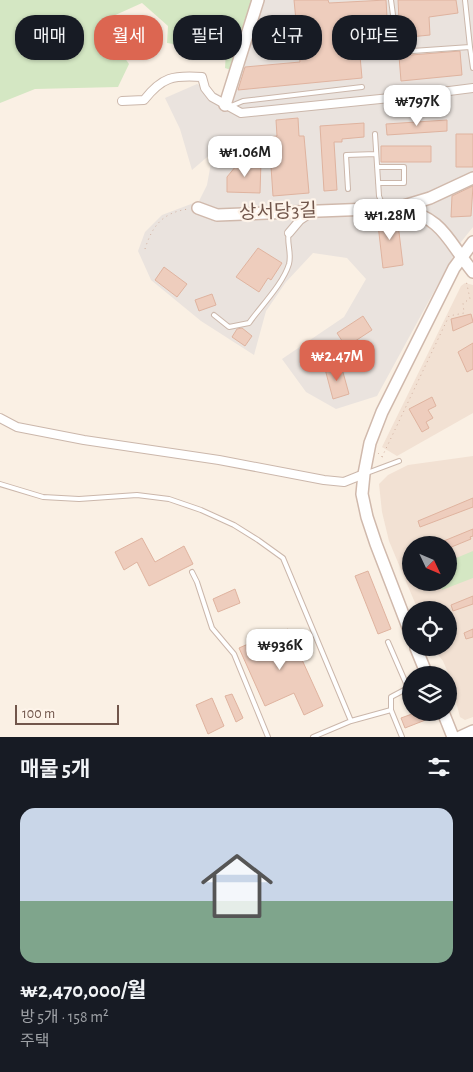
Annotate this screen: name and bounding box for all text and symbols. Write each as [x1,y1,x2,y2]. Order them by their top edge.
chip: 매매 [15,15,84,60]
chip: 월세 [94,15,163,60]
chip: 필터 [173,15,242,60]
chip: 신규 [252,15,322,60]
chip: 아파트 [332,15,417,60]
pin: ₩797K [382,84,452,127]
text: ₩797K [395,93,439,109]
pin: ₩1.06M [204,136,286,178]
text: ₩1.06M [219,144,271,160]
pin: ₩1.28M [349,198,431,241]
street label: 상서당3길 [239,200,317,223]
text: ₩1.28M [364,207,416,223]
pin: ₩2.47M [296,340,378,382]
text: ₩2.47M [311,348,363,364]
north arrow [402,536,458,591]
map controls [402,536,457,721]
button: locate [402,601,457,656]
pin: ₩936K [245,628,315,671]
text: ₩936K [257,637,303,653]
button: layers [402,666,457,721]
scale bar [15,702,119,725]
text: 100 m [22,707,55,721]
icon: filters [425,753,453,781]
text: 매물 5개 [20,759,90,780]
icon: home [192,841,282,931]
text: ₩2,470,000/월 [20,980,146,1001]
text: 방 5개 · 158 m² [20,1009,109,1025]
text: 주택 [20,1033,49,1049]

